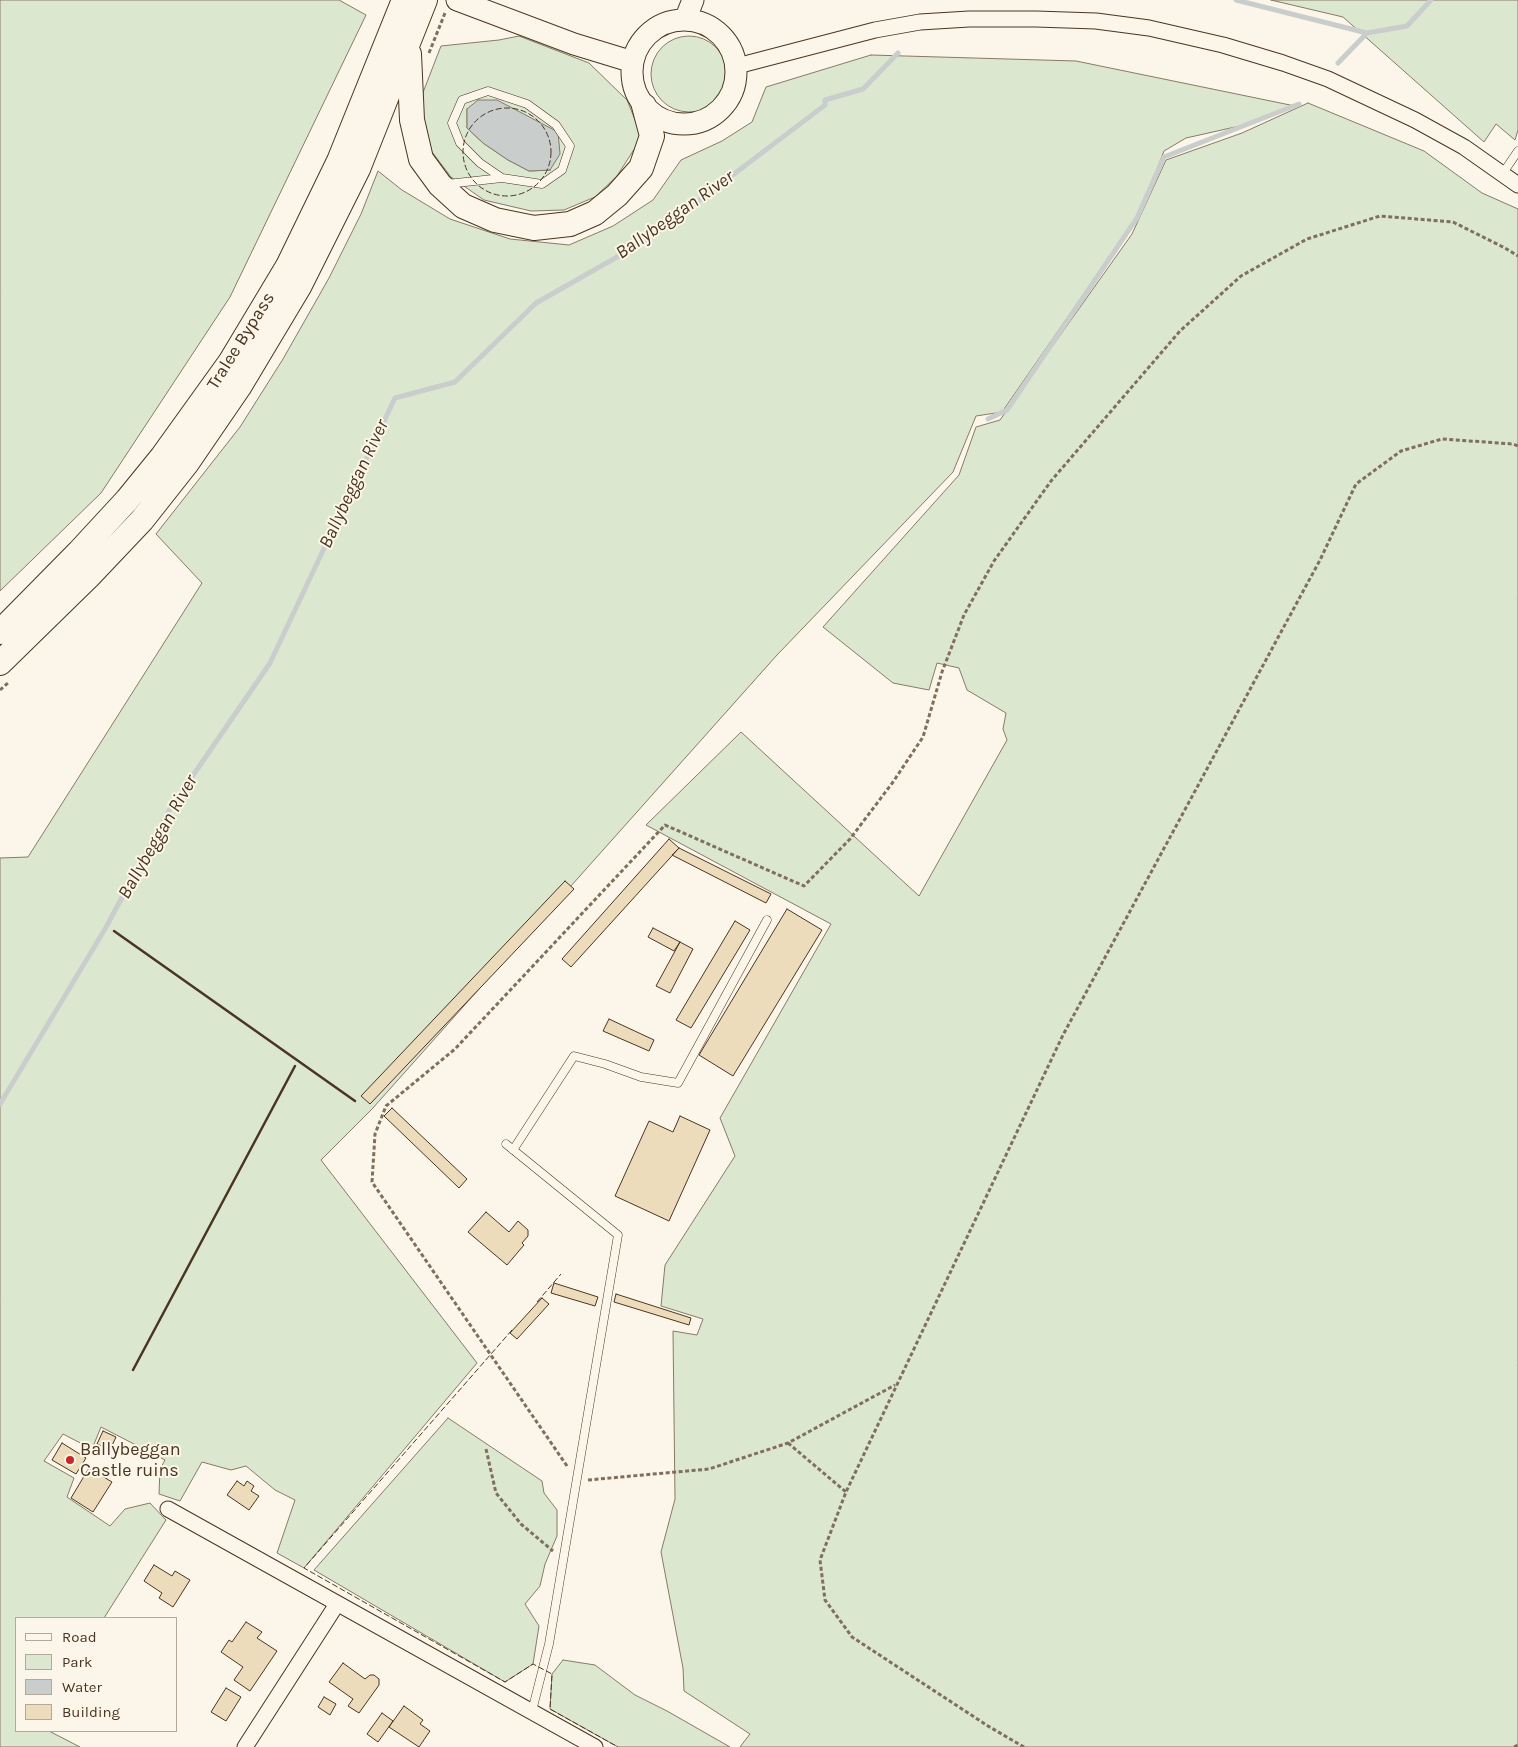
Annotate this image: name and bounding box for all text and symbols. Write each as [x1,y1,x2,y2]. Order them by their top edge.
water label: Ballybeggan River [611,166,739,264]
street label: Tralee Bypass [202,288,280,394]
water label: Ballybeggan River [314,416,394,552]
water label: Ballybeggan River [113,771,203,903]
place label: Ballybeggan Castle ruins [80,1439,181,1482]
marker: Ballybeggan Castle ruins [64,1454,76,1466]
legend [15,1617,178,1732]
text: Road [62,1628,97,1646]
text: Park [62,1653,92,1671]
text: Water [62,1678,102,1696]
text: Building [62,1703,120,1721]

